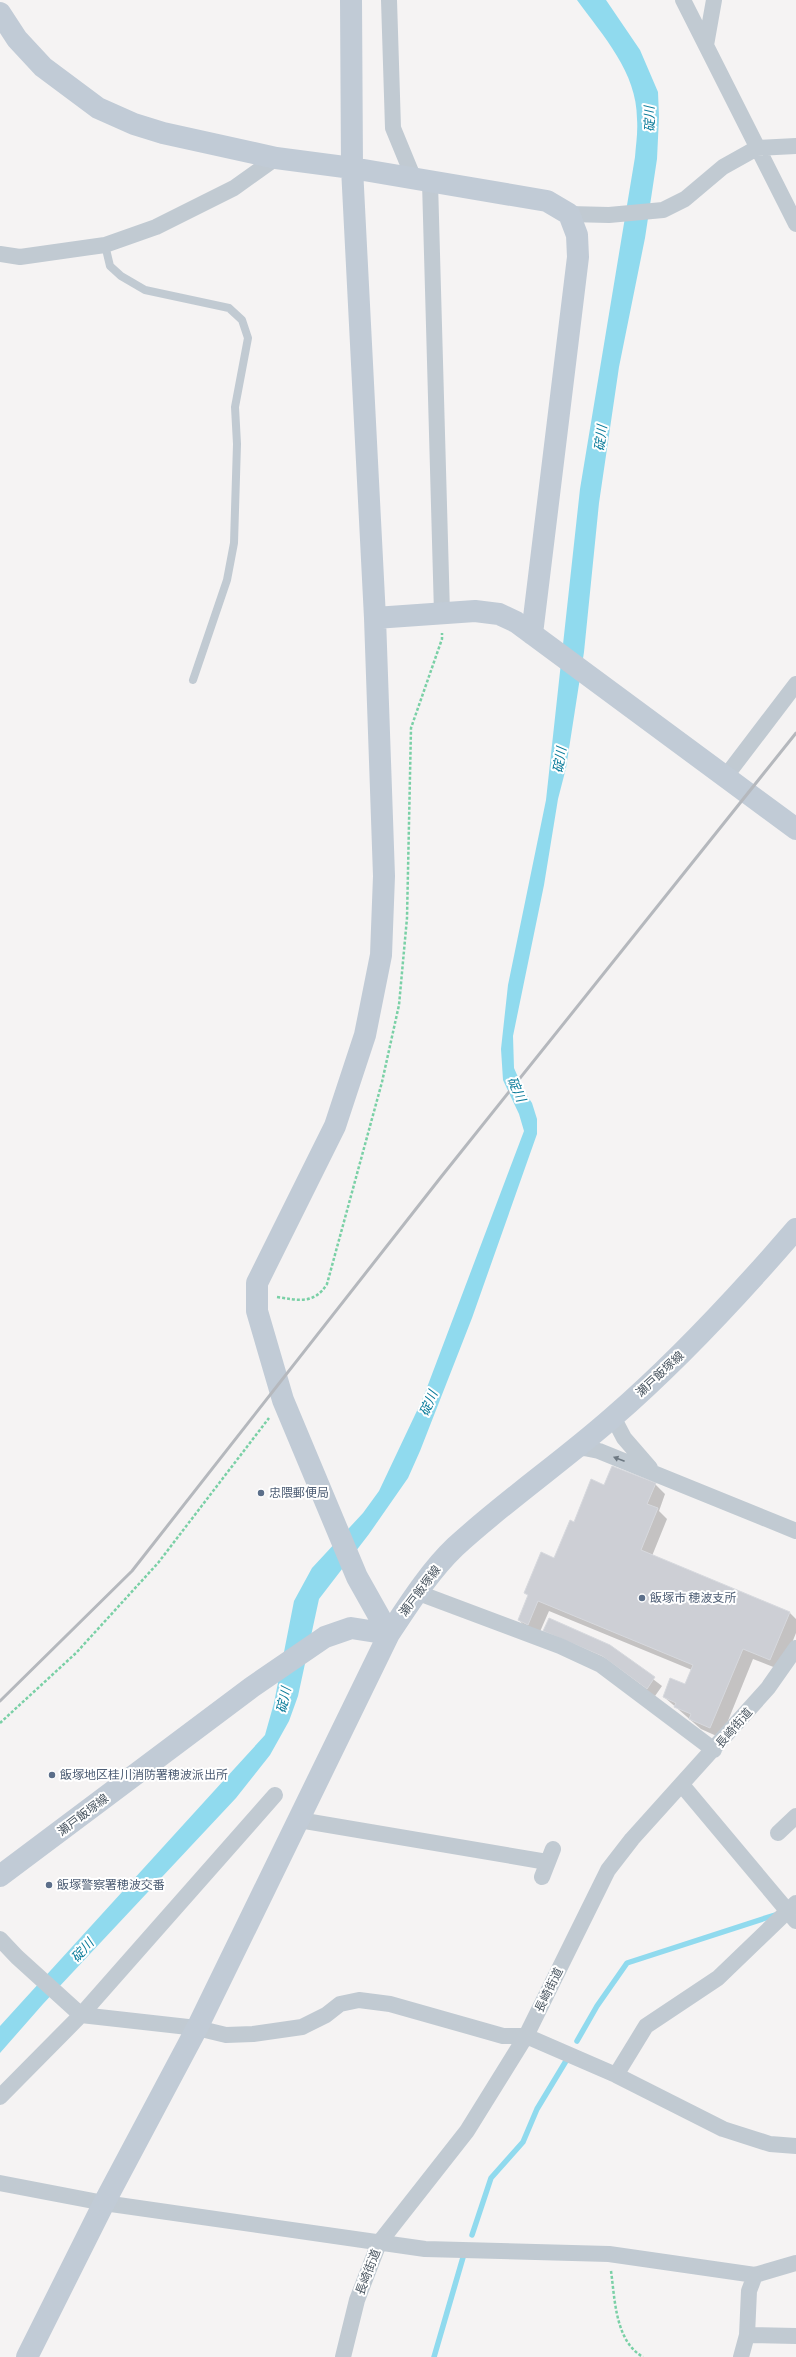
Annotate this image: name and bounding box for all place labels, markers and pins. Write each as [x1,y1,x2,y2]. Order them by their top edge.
place label: 忠隈郵便局 [269,1484,329,1501]
marker: 忠隈郵便局 [256,1488,266,1498]
place label: 飯塚市 穂波支所 [650,1589,736,1606]
marker: 飯塚市 穂波支所 [637,1593,647,1603]
place label: 飯塚地区桂川消防署穂波派出所 [60,1766,228,1783]
marker: 飯塚地区桂川消防署穂波派出所 [47,1770,57,1780]
place label: 飯塚警察署穂波交番 [57,1876,165,1893]
marker: 飯塚警察署穂波交番 [44,1880,54,1890]

